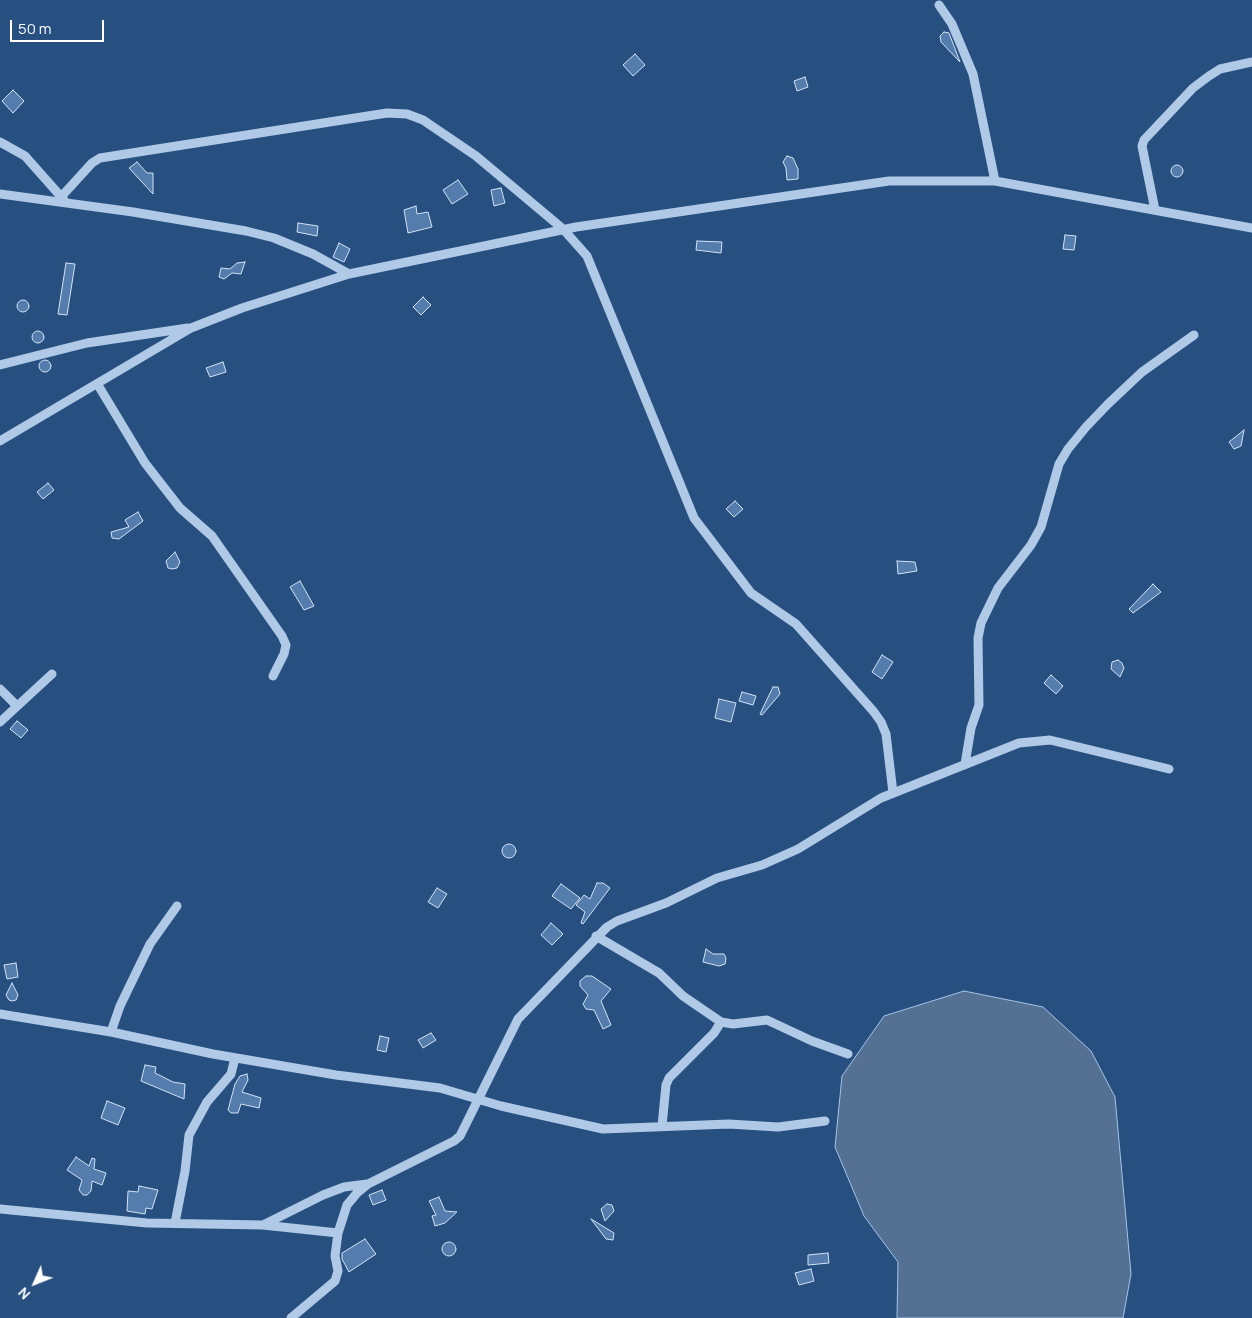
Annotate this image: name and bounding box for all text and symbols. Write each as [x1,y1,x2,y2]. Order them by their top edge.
scale bar [12,10,106,42]
text: 50 m [18,18,52,39]
north arrow [10,1258,60,1308]
text: N [14,1284,34,1304]

